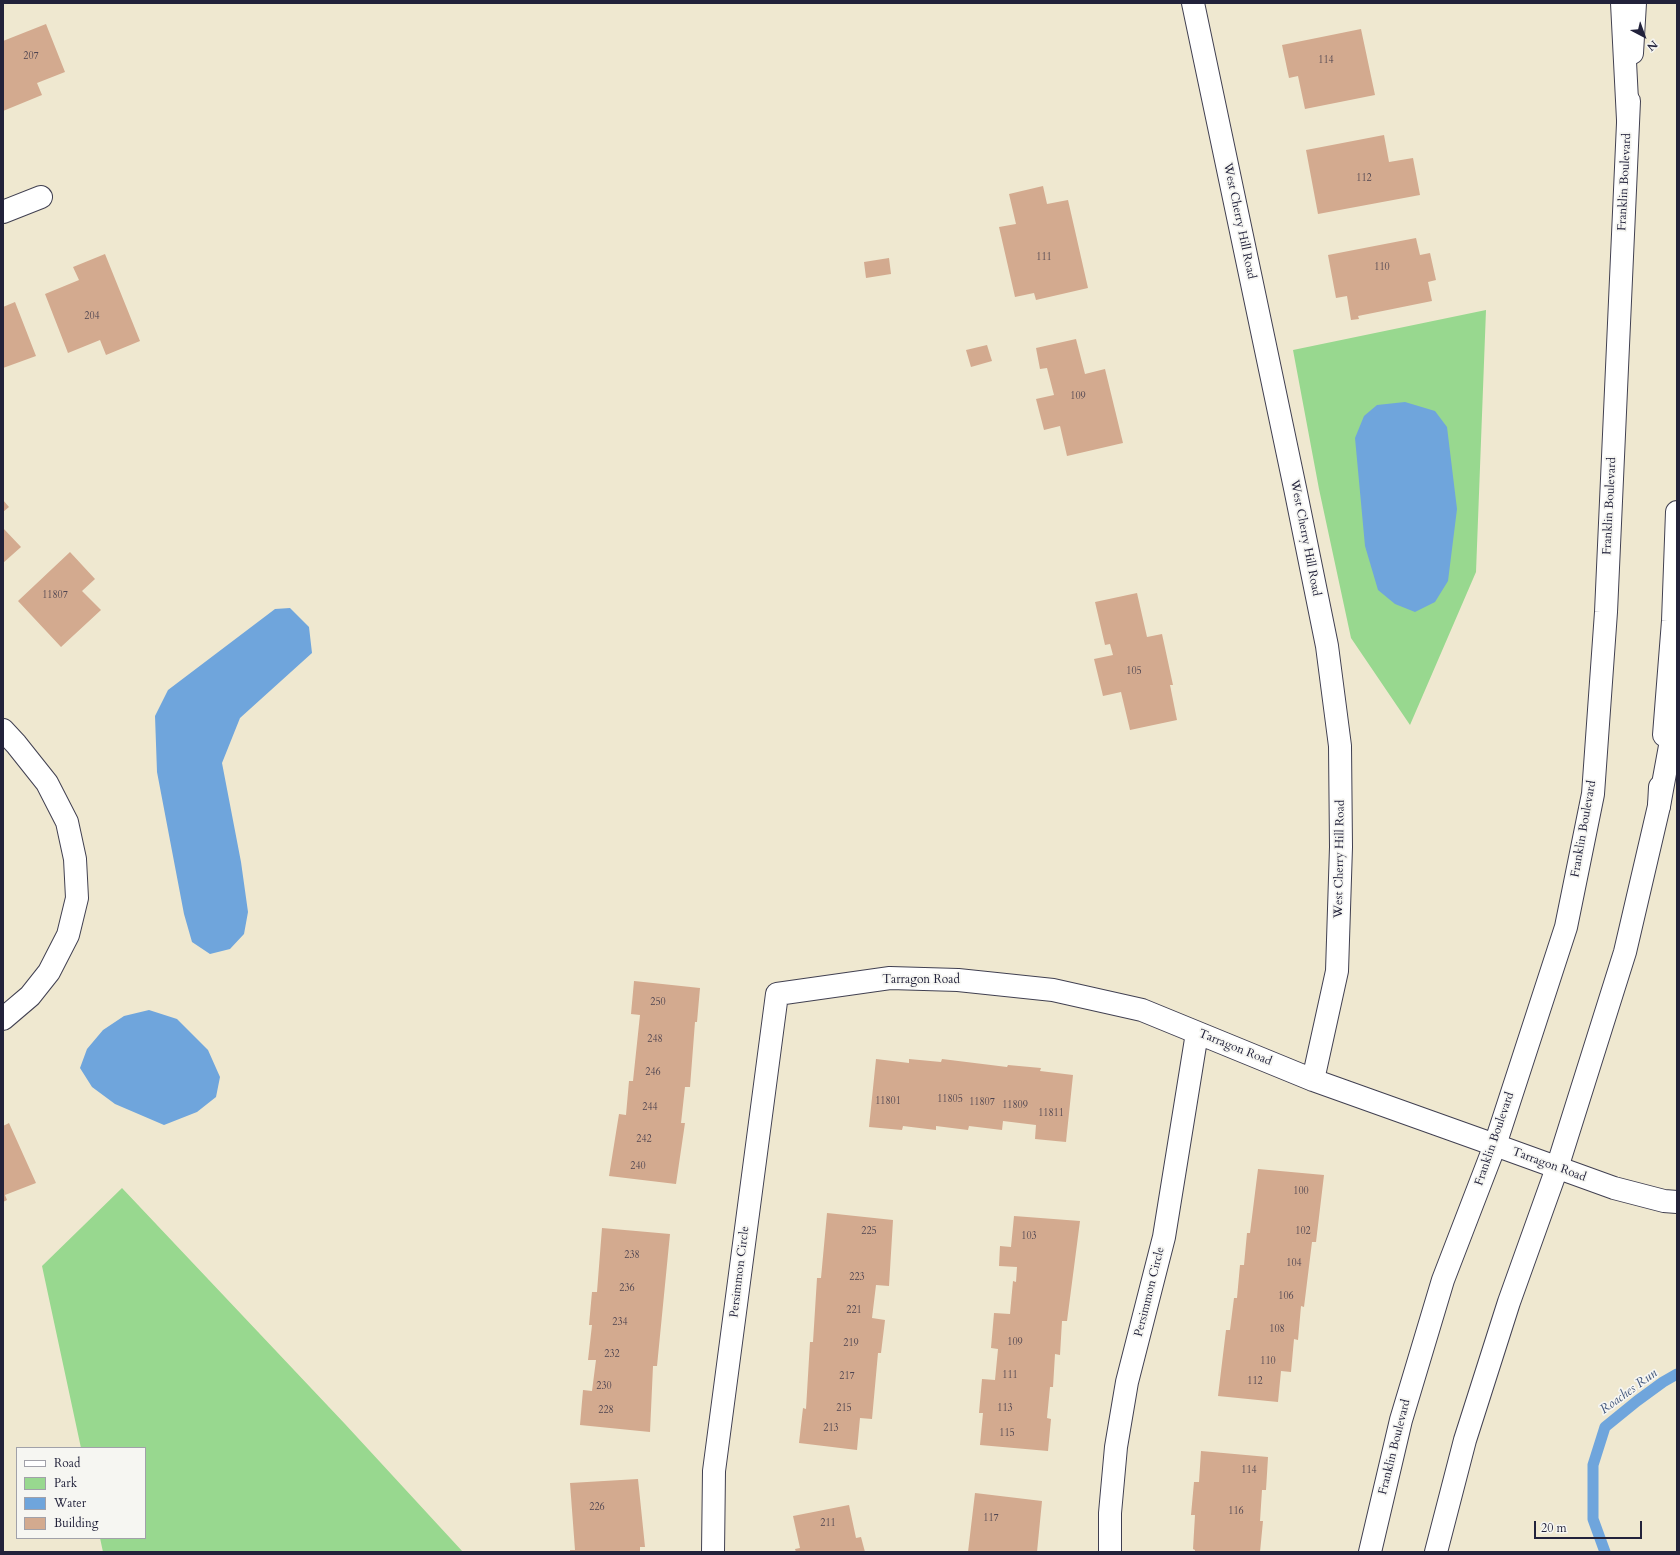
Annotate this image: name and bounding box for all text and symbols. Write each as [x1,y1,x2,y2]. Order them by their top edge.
north arrow [1624,16,1664,56]
text: N [1644,37,1661,54]
house number: 207 [23,51,39,63]
house number: 114 [1318,55,1334,67]
street label: Franklin Boulevard [1615,133,1635,231]
street label: West Cherry Hill Road [1220,162,1258,280]
house number: 112 [1356,173,1372,185]
house number: 111 [1036,252,1052,264]
house number: 110 [1374,262,1390,274]
house number: 204 [84,311,100,323]
house number: 109 [1070,391,1086,403]
street label: Franklin Boulevard [1600,457,1620,555]
street label: West Cherry Hill Road [1287,479,1323,597]
house number: 11807 [42,590,68,602]
house number: 105 [1126,666,1142,678]
street label: Franklin Boulevard [1568,780,1600,878]
street label: West Cherry Hill Road [1332,800,1348,918]
street label: Tarragon Road [882,973,960,987]
house number: 250 [650,997,666,1009]
street label: Tarragon Road [1196,1027,1274,1069]
house number: 248 [647,1034,663,1046]
house number: 246 [645,1067,661,1079]
street label: Franklin Boulevard [1472,1090,1518,1188]
house number: 11805 [937,1094,963,1106]
house number: 11801 [875,1096,901,1108]
house number: 11807 [969,1097,995,1109]
house number: 11809 [1002,1100,1028,1112]
house number: 244 [642,1102,658,1114]
house number: 11811 [1038,1108,1064,1120]
house number: 242 [636,1134,652,1146]
street label: Tarragon Road [1510,1145,1588,1185]
house number: 240 [630,1161,646,1173]
house number: 100 [1293,1186,1309,1198]
street label: Persimmon Circle [727,1225,753,1319]
house number: 225 [861,1226,877,1238]
house number: 102 [1295,1226,1311,1238]
house number: 103 [1021,1231,1037,1243]
street label: Persimmon Circle [1132,1246,1168,1338]
house number: 238 [624,1250,640,1262]
house number: 104 [1286,1258,1302,1270]
house number: 223 [849,1272,865,1284]
house number: 236 [619,1283,635,1295]
house number: 106 [1278,1291,1294,1303]
house number: 221 [846,1305,862,1317]
house number: 234 [612,1317,628,1329]
house number: 108 [1269,1324,1285,1336]
house number: 109 [1007,1337,1023,1349]
house number: 219 [843,1338,859,1350]
house number: 232 [604,1349,620,1361]
house number: 110 [1260,1356,1276,1368]
water label: Roaches Run [1597,1366,1661,1418]
house number: 111 [1002,1370,1018,1382]
house number: 217 [839,1371,855,1383]
house number: 112 [1247,1376,1263,1388]
house number: 230 [596,1381,612,1393]
street label: Franklin Boulevard [1376,1398,1414,1496]
house number: 215 [836,1403,852,1415]
house number: 113 [997,1403,1013,1415]
house number: 228 [598,1405,614,1417]
house number: 213 [823,1423,839,1435]
house number: 115 [999,1428,1015,1440]
legend [16,1447,146,1539]
text: Road [54,1455,80,1471]
house number: 114 [1241,1465,1257,1477]
text: Park [54,1475,77,1491]
text: Water [54,1495,86,1511]
house number: 226 [589,1502,605,1514]
house number: 116 [1228,1506,1244,1518]
house number: 117 [983,1513,999,1525]
scale bar [1536,1513,1644,1539]
text: Building [54,1515,98,1531]
house number: 211 [820,1518,836,1530]
text: 20 m [1541,1520,1567,1536]

